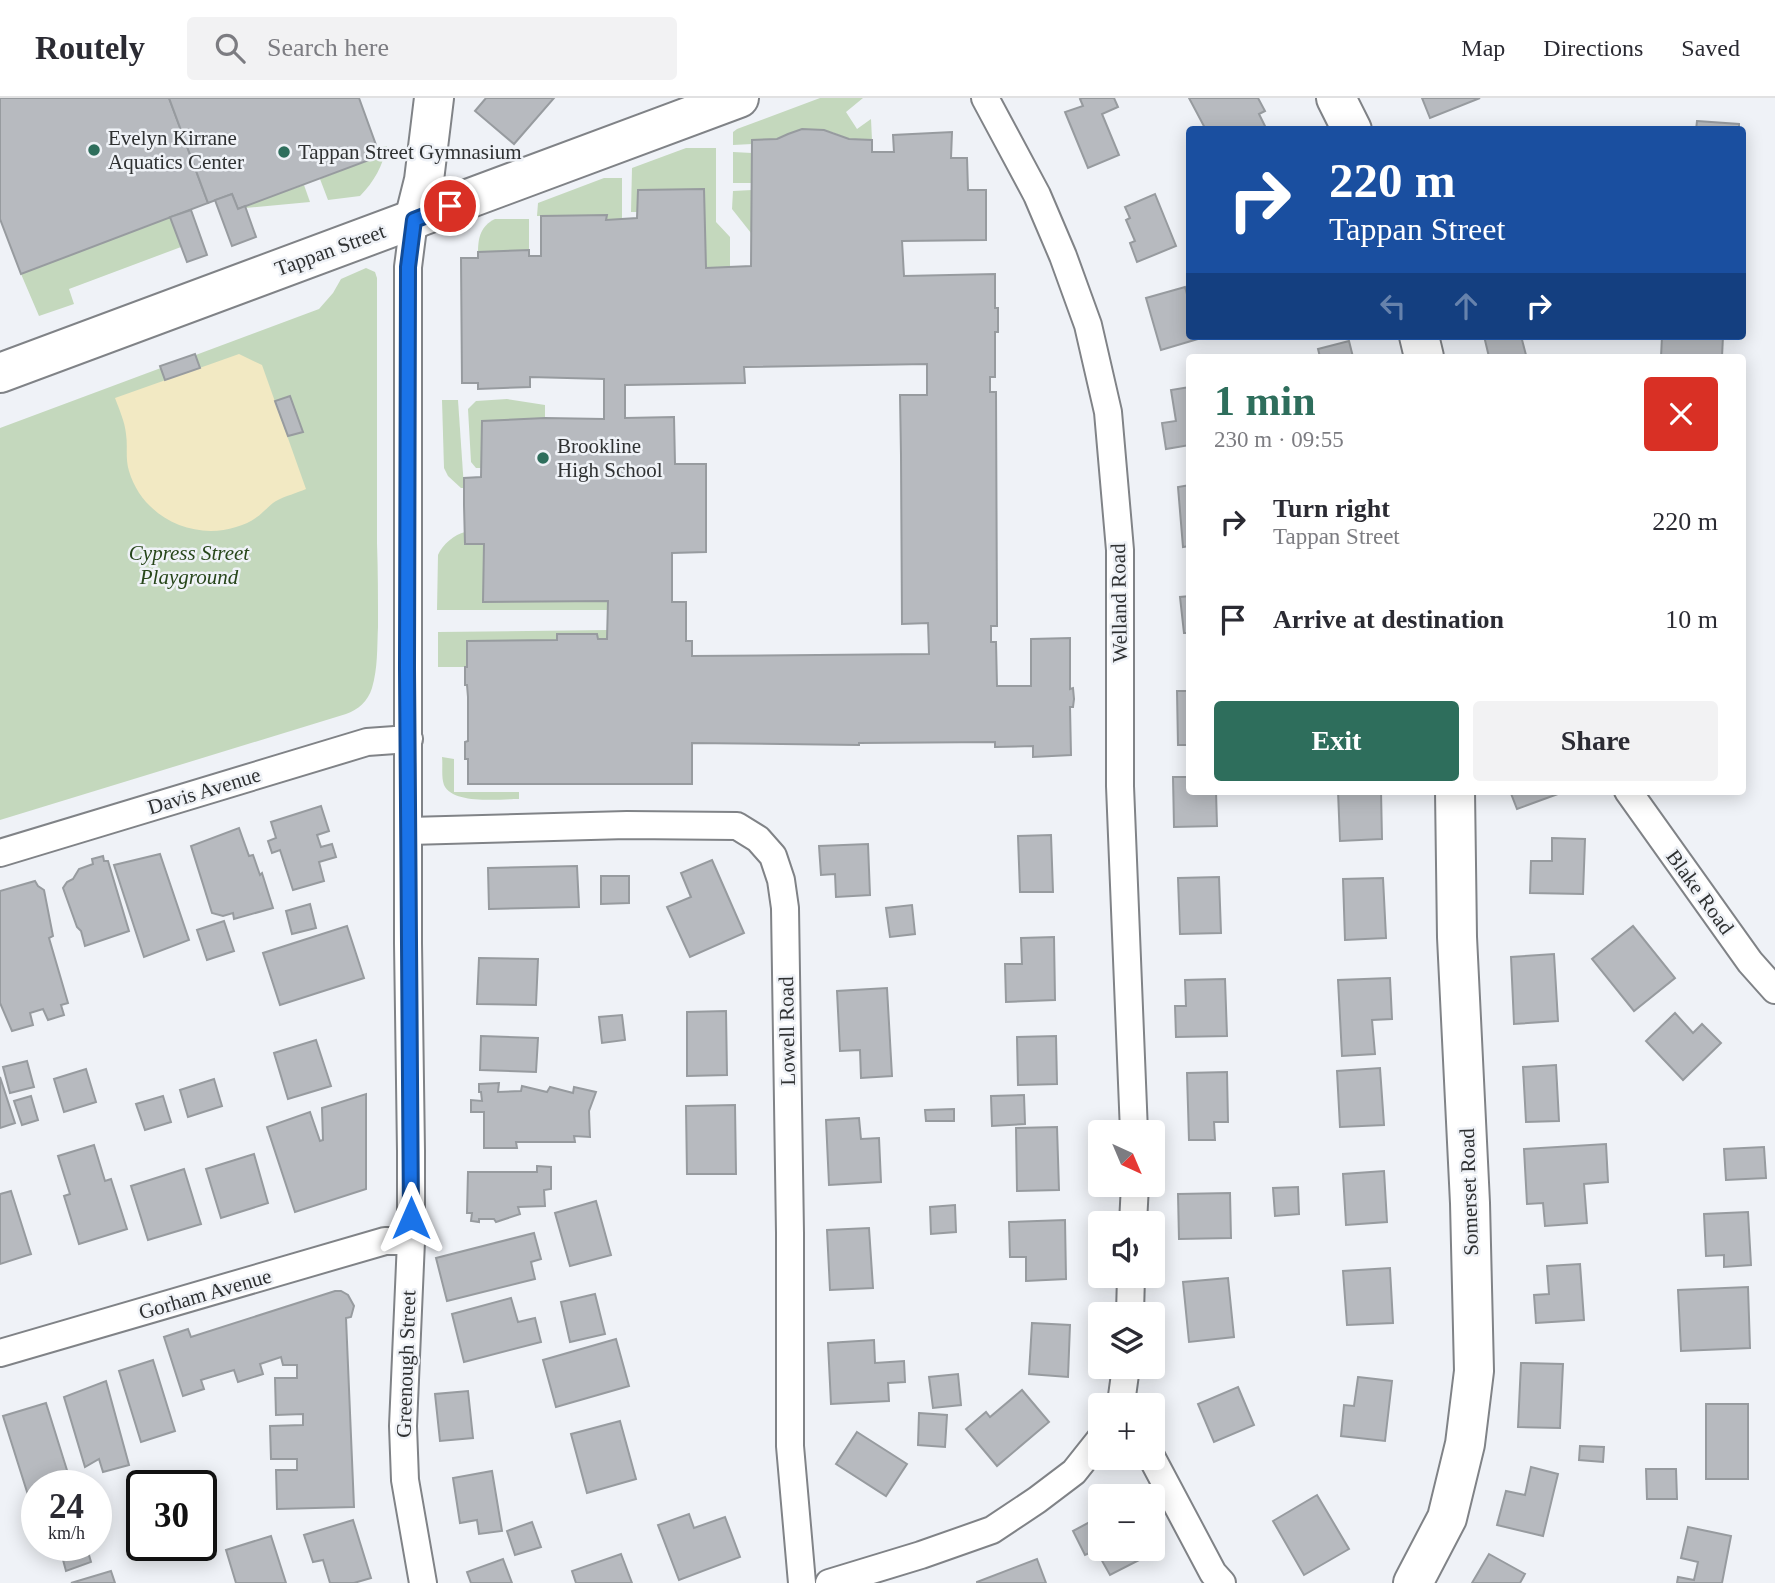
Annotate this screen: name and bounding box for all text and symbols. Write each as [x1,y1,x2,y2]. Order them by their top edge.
search box [187,17,677,80]
icon: search [211,29,249,67]
text: Routely [35,30,145,66]
text: Search here [267,33,389,62]
text: Map [1461,35,1505,61]
text: Directions [1543,35,1643,61]
text: Saved [1681,35,1740,61]
place label: Evelyn Kirrane Aquatics Center [108,126,244,174]
place label: Tappan Street Gymnasium [298,140,522,164]
marker: Evelyn Kirrane Aquatics Center [86,142,102,158]
marker: Tappan Street Gymnasium [276,144,292,160]
text: 220 m [1329,153,1456,208]
icon: right [1214,154,1305,245]
pin [420,176,480,236]
icon: arrive [431,187,469,225]
text: Tappan Street [1329,211,1505,247]
street label: Tappan Street [272,219,389,281]
icon: left [1374,287,1412,325]
icon: ahead [1447,287,1485,325]
icon: right [1520,287,1558,325]
button: close [1644,377,1718,451]
text: 1 min [1214,378,1316,424]
text: 230 m · 09:55 [1214,427,1344,452]
place label: Brookline High School [557,434,663,482]
marker: Brookline High School [535,450,551,466]
text: Turn right [1273,494,1390,523]
icon: right [1214,503,1252,541]
text: 220 m [1652,507,1718,536]
text: Tappan Street [1273,524,1400,549]
park label: Cypress Street Playground [129,541,250,589]
street label: Welland Road [1106,543,1132,663]
icon: arrive [1214,601,1252,639]
text: Arrive at destination [1273,605,1504,634]
text: 10 m [1665,605,1718,634]
button: Exit [1214,701,1459,781]
button: Share [1473,701,1718,781]
street label: Davis Avenue [145,762,263,820]
street label: Blake Road [1661,845,1739,939]
street label: Lowell Road [774,976,800,1086]
north arrow [1088,1120,1166,1197]
map controls [1088,1120,1165,1561]
street label: Somerset Road [1455,1127,1483,1256]
position arrow [374,1181,448,1255]
button: sound [1088,1211,1165,1288]
street label: Gorham Avenue [136,1264,274,1324]
street label: Greenough Street [391,1290,421,1438]
button: layers [1088,1302,1165,1379]
button: + [1088,1393,1165,1470]
speed limit sign: 30 [126,1470,217,1561]
button: − [1088,1484,1165,1561]
text: 24 [49,1487,84,1526]
text: km/h [48,1523,85,1543]

